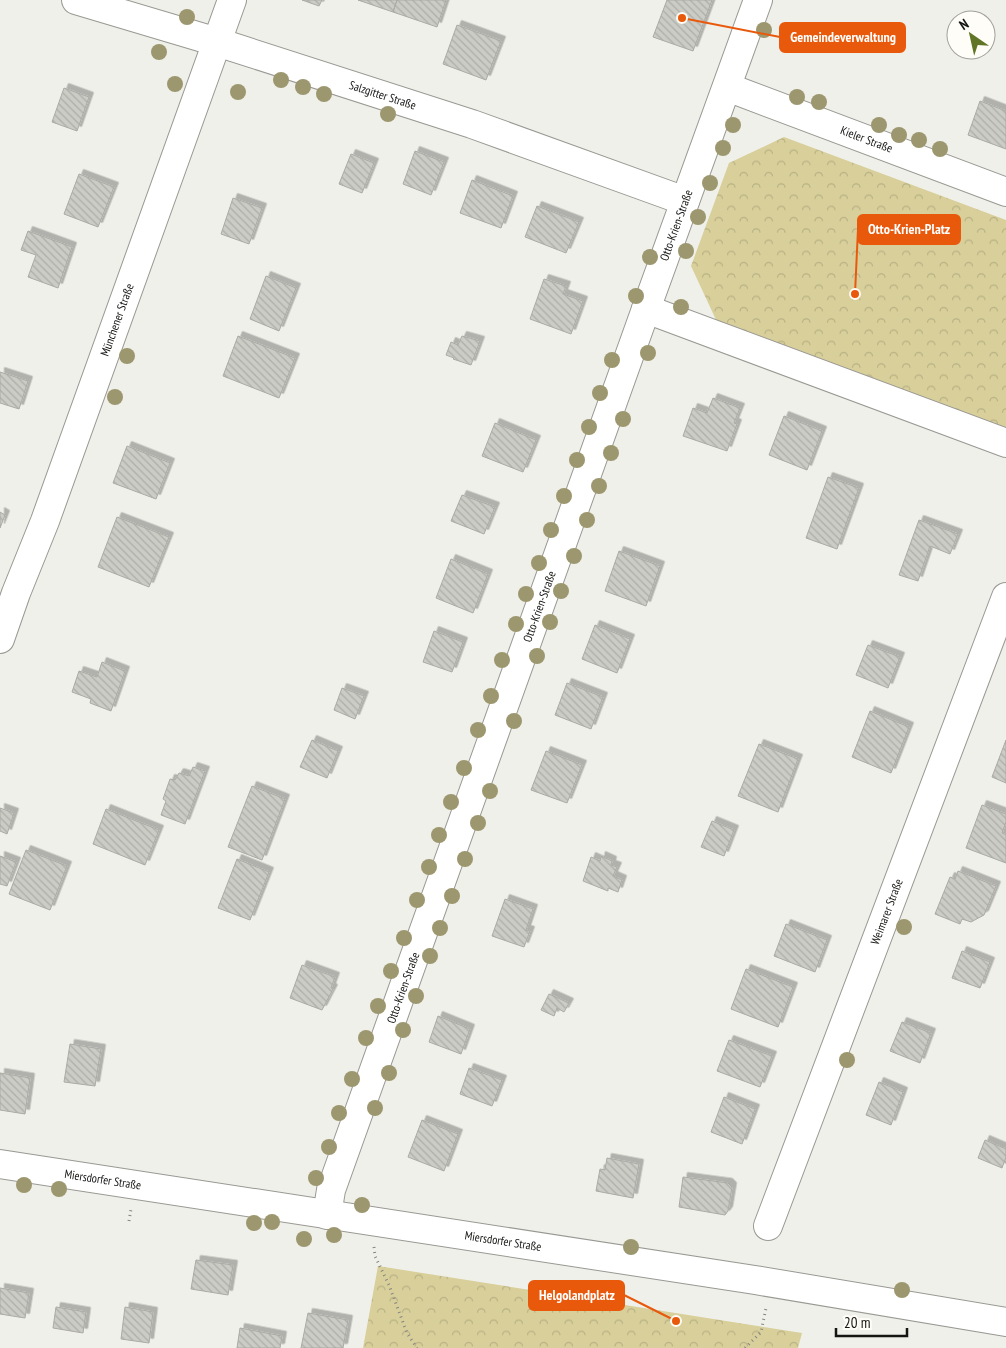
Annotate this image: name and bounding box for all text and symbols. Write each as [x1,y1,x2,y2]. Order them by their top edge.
north arrow [946,10,996,60]
text: N [956,15,972,34]
callout: Gemeindeverwaltung [780,23,905,52]
text: Gemeindeverwaltung [790,28,896,46]
street label: Salzgitter Straße [347,77,418,113]
street label: Kieler Straße [838,122,895,156]
street label: Otto-Krien-Straße [656,187,696,263]
callout: Otto-Krien-Platz [858,215,960,244]
text: Otto-Krien-Platz [868,220,950,238]
street label: Münchener Straße [97,281,137,358]
street label: Otto-Krien-Straße [520,569,559,644]
street label: Weimarer Straße [867,876,906,947]
street label: Otto-Krien-Straße [383,950,422,1025]
street label: Miersdorfer Straße [63,1166,142,1193]
street label: Miersdorfer Straße [464,1228,543,1254]
callout: Helgolandplatz [529,1281,624,1310]
text: Helgolandplatz [539,1286,615,1304]
scale bar [836,1306,907,1338]
text: 20 m [844,1313,870,1332]

